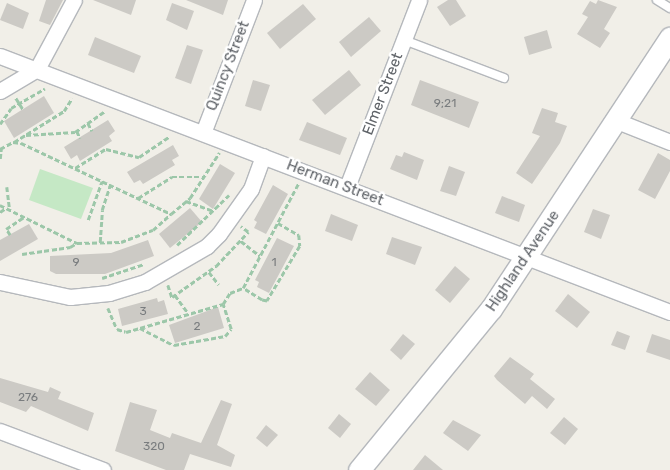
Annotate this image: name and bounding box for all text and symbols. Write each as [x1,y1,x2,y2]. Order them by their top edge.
street label: Quincy Street [203,18,253,114]
street label: Elmer Street [359,50,407,138]
house number: 9;21 [434,97,456,111]
street label: Herman Street [284,156,386,210]
street label: Highland Avenue [482,207,564,315]
house number: 9 [72,256,80,270]
house number: 1 [271,256,277,270]
house number: 3 [139,305,147,319]
house number: 2 [193,320,201,334]
house number: 276 [18,391,38,405]
house number: 320 [143,440,165,454]

